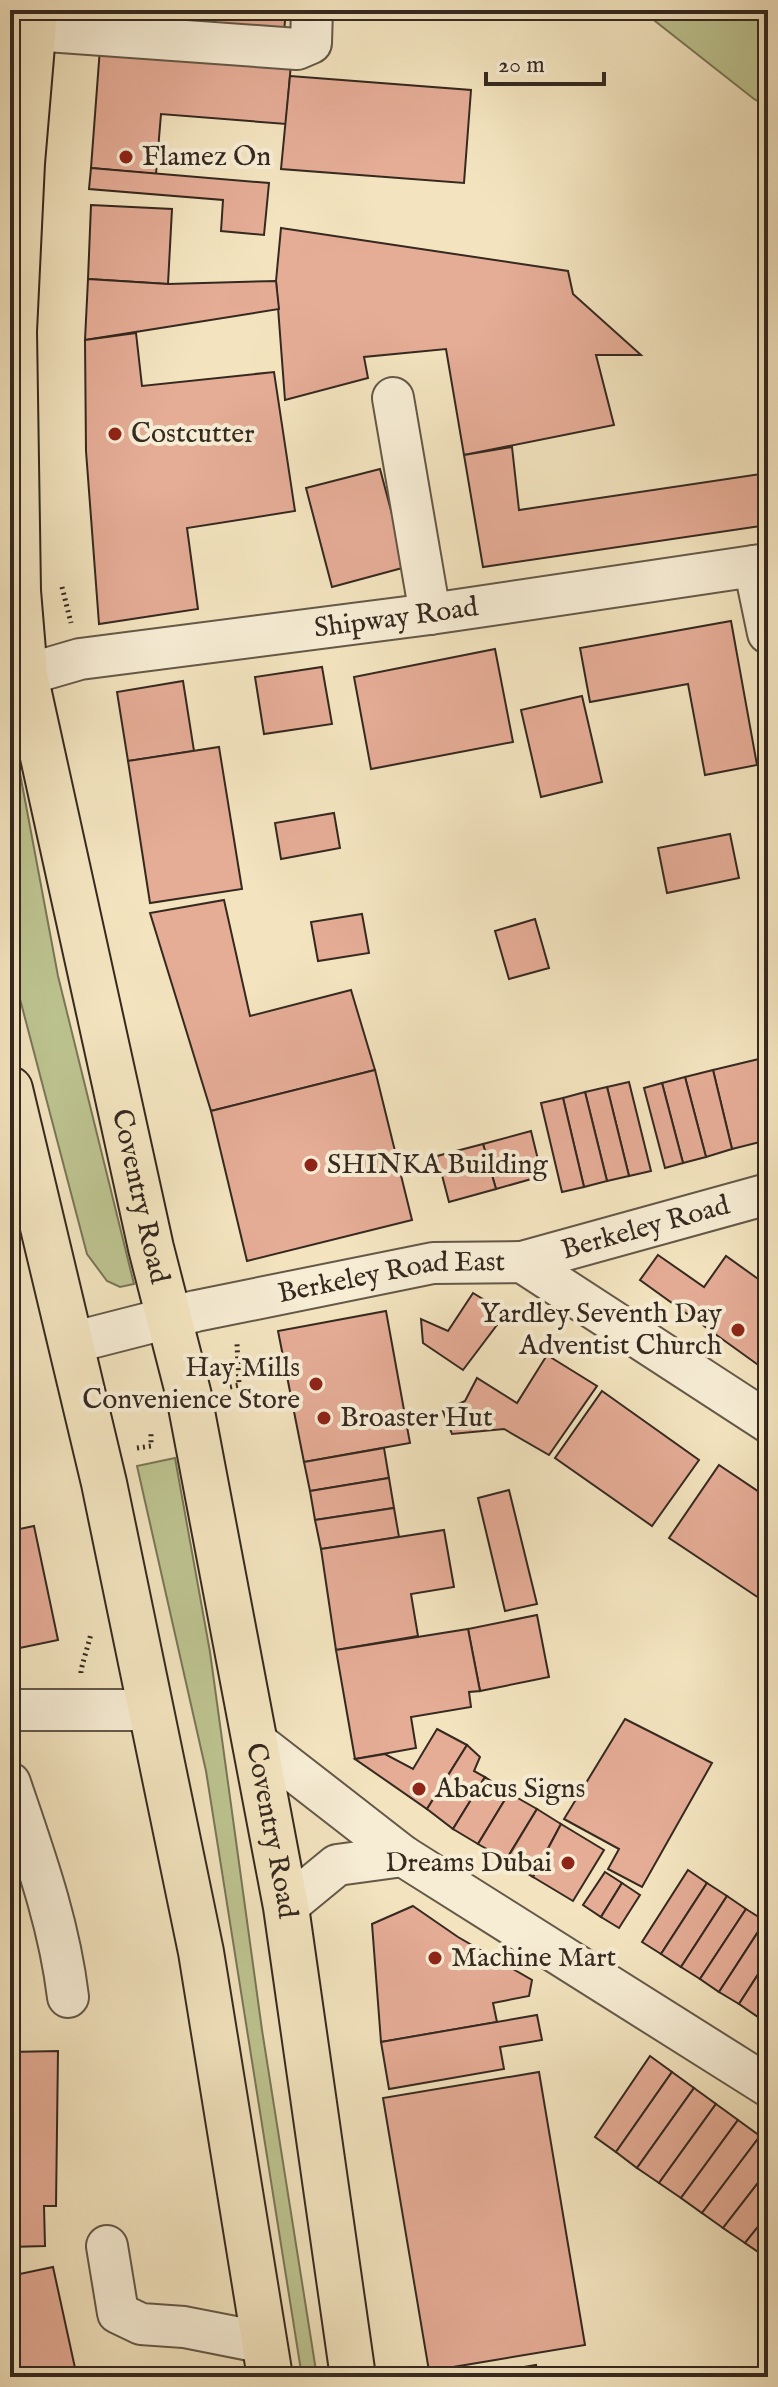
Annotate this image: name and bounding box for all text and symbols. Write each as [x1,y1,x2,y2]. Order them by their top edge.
scale bar [486,36,604,86]
text: 20 m [498,50,545,81]
place label: Flamez On [142,140,271,175]
marker: Flamez On [117,148,135,166]
place label: Costcutter [131,417,254,452]
marker: Costcutter [106,425,124,443]
street label: Shipway Road [312,590,480,646]
street label: Coventry Road [103,1106,177,1287]
place label: SHINKA Building [327,1148,548,1183]
marker: SHINKA Building [302,1156,320,1174]
street label: Berkeley Road [557,1188,733,1268]
street label: Berkeley Road East [275,1245,506,1311]
place label: Yardley Seventh Day Adventist Church [480,1297,722,1364]
marker: Yardley Seventh Day Adventist Church [729,1321,747,1339]
place label: Hay Mills Convenience Store [82,1351,300,1418]
marker: Hay Mills Convenience Store [307,1375,325,1393]
place label: Broaster Hut [340,1401,493,1436]
marker: Broaster Hut [315,1409,333,1427]
street label: Coventry Road [238,1740,305,1921]
place label: Abacus Signs [434,1772,585,1807]
marker: Abacus Signs [410,1780,428,1798]
place label: Dreams Dubai [385,1846,552,1881]
marker: Dreams Dubai [559,1854,577,1872]
place label: Machine Mart [451,1941,616,1976]
marker: Machine Mart [426,1949,444,1967]

